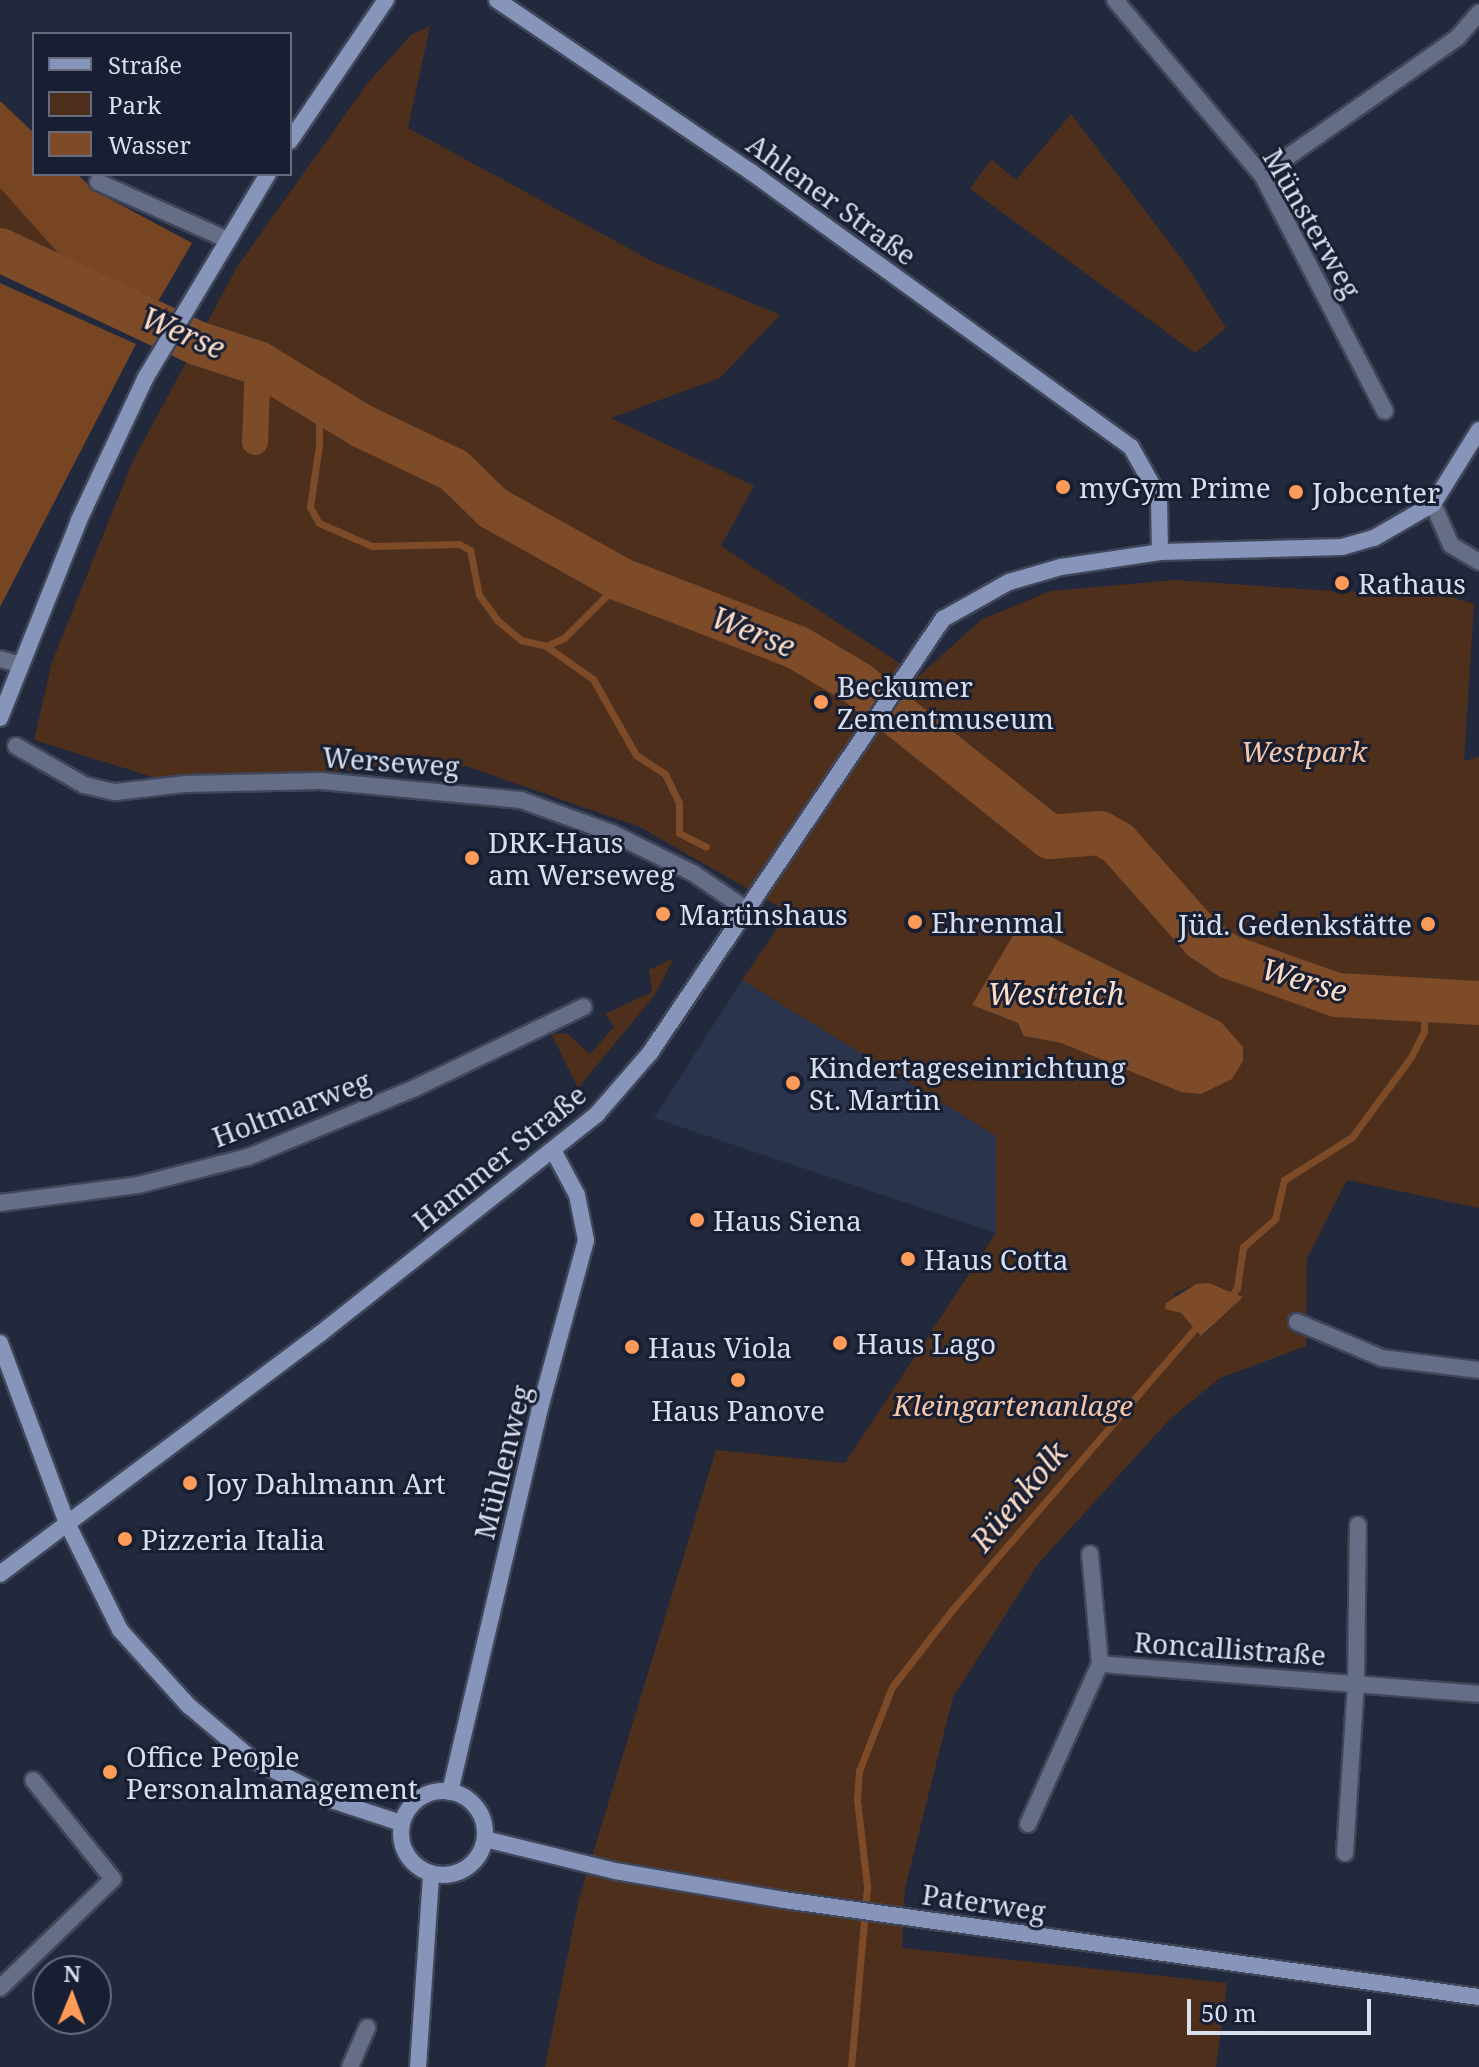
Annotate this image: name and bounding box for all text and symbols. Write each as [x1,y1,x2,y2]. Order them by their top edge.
legend [32,32,292,176]
text: Straße [108,48,182,81]
text: Park [108,88,161,121]
street label: Ahlener Straße [741,126,923,272]
text: Wasser [108,128,191,161]
street label: Münsterweg [1257,142,1369,304]
water label: Werse [136,299,230,367]
place label: myGym Prime [1079,470,1271,504]
place label: Jobcenter [1312,475,1440,509]
marker: myGym Prime [1054,478,1072,496]
marker: Jobcenter [1287,483,1305,501]
place label: Rathaus [1358,566,1466,600]
marker: Rathaus [1333,574,1351,592]
water label: Werse [706,599,800,665]
place label: Beckumer Zementmuseum [837,669,1054,735]
marker: Beckumer Zementmuseum [812,693,830,711]
park label: Westpark [1241,734,1367,768]
street label: Werseweg [321,739,461,783]
place label: DRK-Haus am Werseweg [488,825,675,891]
marker: DRK-Haus am Werseweg [463,849,481,867]
place label: Martinshaus [679,897,848,931]
marker: Martinshaus [654,905,672,923]
place label: Ehrenmal [931,905,1063,939]
place label: Jüd. Gedenkstätte [1178,907,1412,941]
marker: Ehrenmal [906,913,924,931]
marker: Jüd. Gedenkstätte [1419,915,1437,933]
water label: Werse [1257,951,1351,1009]
water label: Westteich [988,976,1124,1012]
place label: Kindertageseinrichtung St. Martin [809,1050,1126,1116]
street label: Holtmarweg [207,1062,375,1154]
marker: Kindertageseinrichtung St. Martin [784,1074,802,1092]
street label: Hammer Straße [406,1077,592,1237]
place label: Haus Siena [713,1203,862,1237]
marker: Haus Siena [688,1211,706,1229]
place label: Haus Cotta [924,1242,1068,1276]
marker: Haus Cotta [899,1250,917,1268]
place label: Haus Lago [856,1326,996,1360]
place label: Haus Viola [648,1330,792,1364]
marker: Haus Lago [831,1334,849,1352]
marker: Haus Viola [623,1338,641,1356]
marker: Haus Panove [729,1371,747,1389]
street label: Mühlenweg [467,1381,537,1543]
park label: Kleingartenanlage [893,1388,1133,1422]
place label: Haus Panove [651,1393,825,1427]
water label: Rüenkolk [963,1435,1075,1559]
place label: Joy Dahlmann Art [206,1466,446,1500]
marker: Joy Dahlmann Art [181,1474,199,1492]
place label: Pizzeria Italia [141,1522,325,1556]
marker: Pizzeria Italia [116,1530,134,1548]
street label: Roncallistraße [1133,1625,1327,1671]
place label: Office People Personalmanagement [126,1739,418,1805]
marker: Office People Personalmanagement [101,1763,119,1781]
street label: Paterweg [920,1877,1048,1927]
north arrow [32,1955,112,2035]
text: N [63,1958,81,1988]
scale bar [1191,1983,1375,2033]
text: 50 m [1201,1996,1257,2029]

